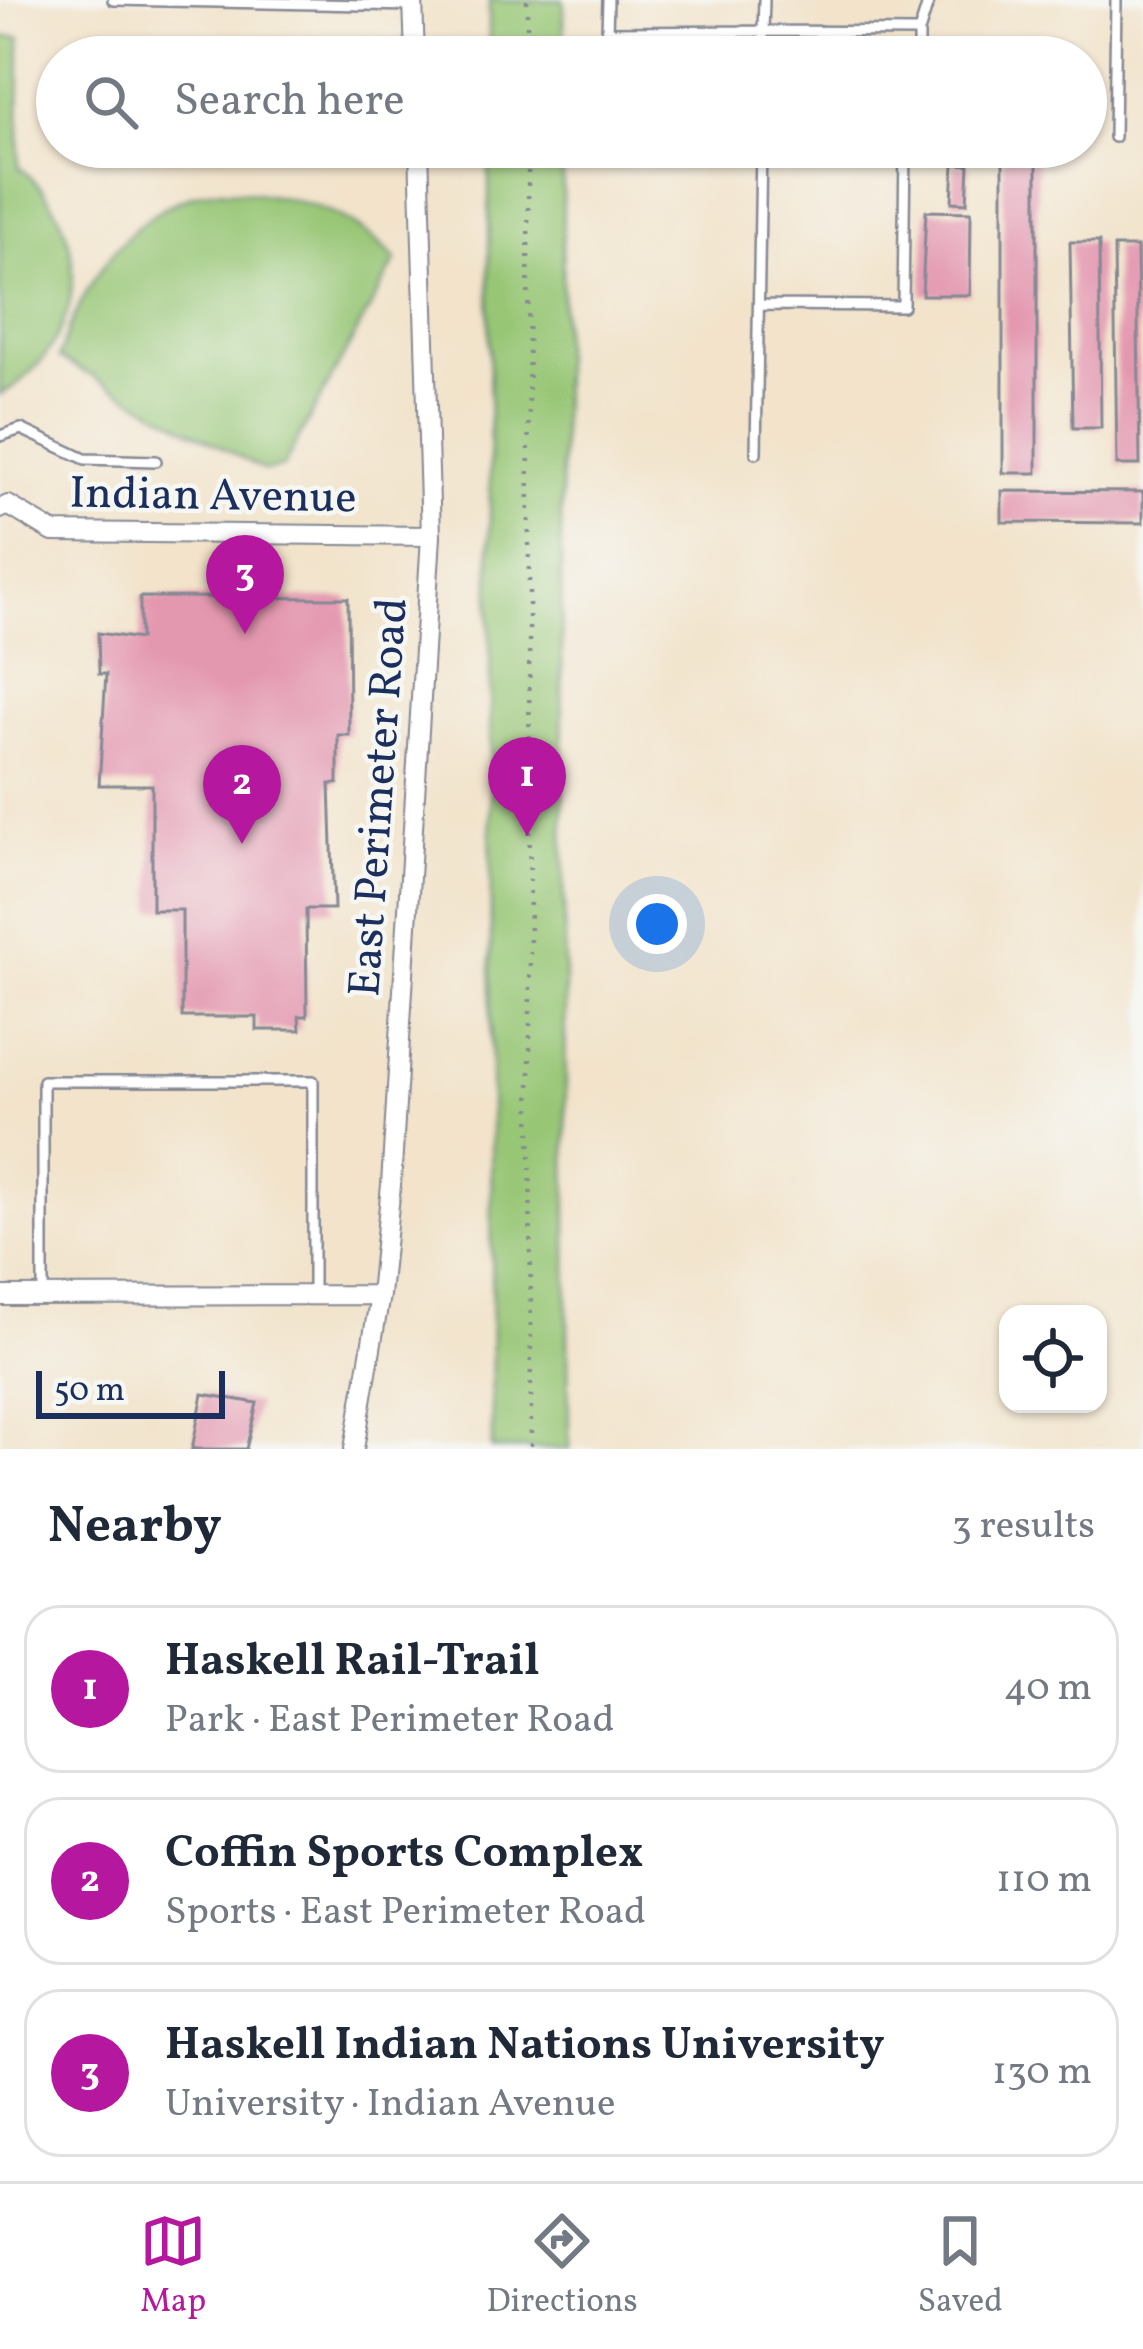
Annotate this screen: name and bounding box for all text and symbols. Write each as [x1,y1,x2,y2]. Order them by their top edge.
search box [36,36,1107,168]
icon: search [78,69,144,135]
text: Search here [174,71,405,134]
street label: Indian Avenue [69,463,357,532]
pin: 3 [206,535,284,634]
street label: East Perimeter Road [335,596,426,999]
pin: 1 [488,737,566,836]
pin: 2 [203,745,281,844]
your location [627,894,687,954]
map controls [999,1305,1107,1413]
button: locate [999,1305,1107,1413]
scale bar [36,1365,225,1418]
text: 50 m [54,1369,125,1415]
text: Nearby [48,1492,222,1563]
text: 3 results [952,1500,1095,1554]
text: Haskell Rail-Trail [165,1631,540,1694]
text: 1 [82,1662,98,1716]
text: 40 m [1004,1662,1092,1716]
text: Park · East Perimeter Road [165,1694,614,1748]
text: Coffin Sports Complex [165,1823,643,1886]
text: 2 [80,1854,100,1908]
text: 110 m [996,1854,1092,1908]
text: Sports · East Perimeter Road [165,1886,646,1940]
text: Haskell Indian Nations University [165,2015,885,2078]
text: 3 [80,2046,100,2100]
text: 130 m [992,2046,1092,2100]
text: University · Indian Avenue [165,2078,616,2132]
tab: Map [140,2208,206,2326]
tab: Directions [486,2208,638,2326]
tab: Saved [918,2208,1003,2326]

